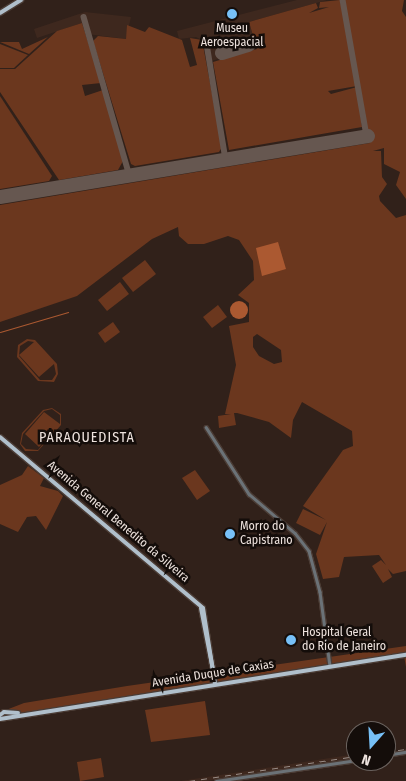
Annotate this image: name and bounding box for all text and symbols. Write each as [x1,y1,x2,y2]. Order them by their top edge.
marker: Museu Aeroespacial [226,8,238,20]
place label: Museu Aeroespacial [201,22,263,50]
district label: PARAQUEDISTA [38,430,136,446]
street label: Avenida General Benedito da Silveira [44,458,192,586]
place label: Morro do Capistrano [240,520,293,548]
marker: Morro do Capistrano [224,528,236,540]
place label: Hospital Geral do Rio de Janeiro [302,626,386,654]
marker: Hospital Geral do Rio de Janeiro [284,633,298,647]
street label: Avenida Duque de Caxias [151,657,275,691]
north arrow [346,721,396,771]
text: N [360,750,373,769]

